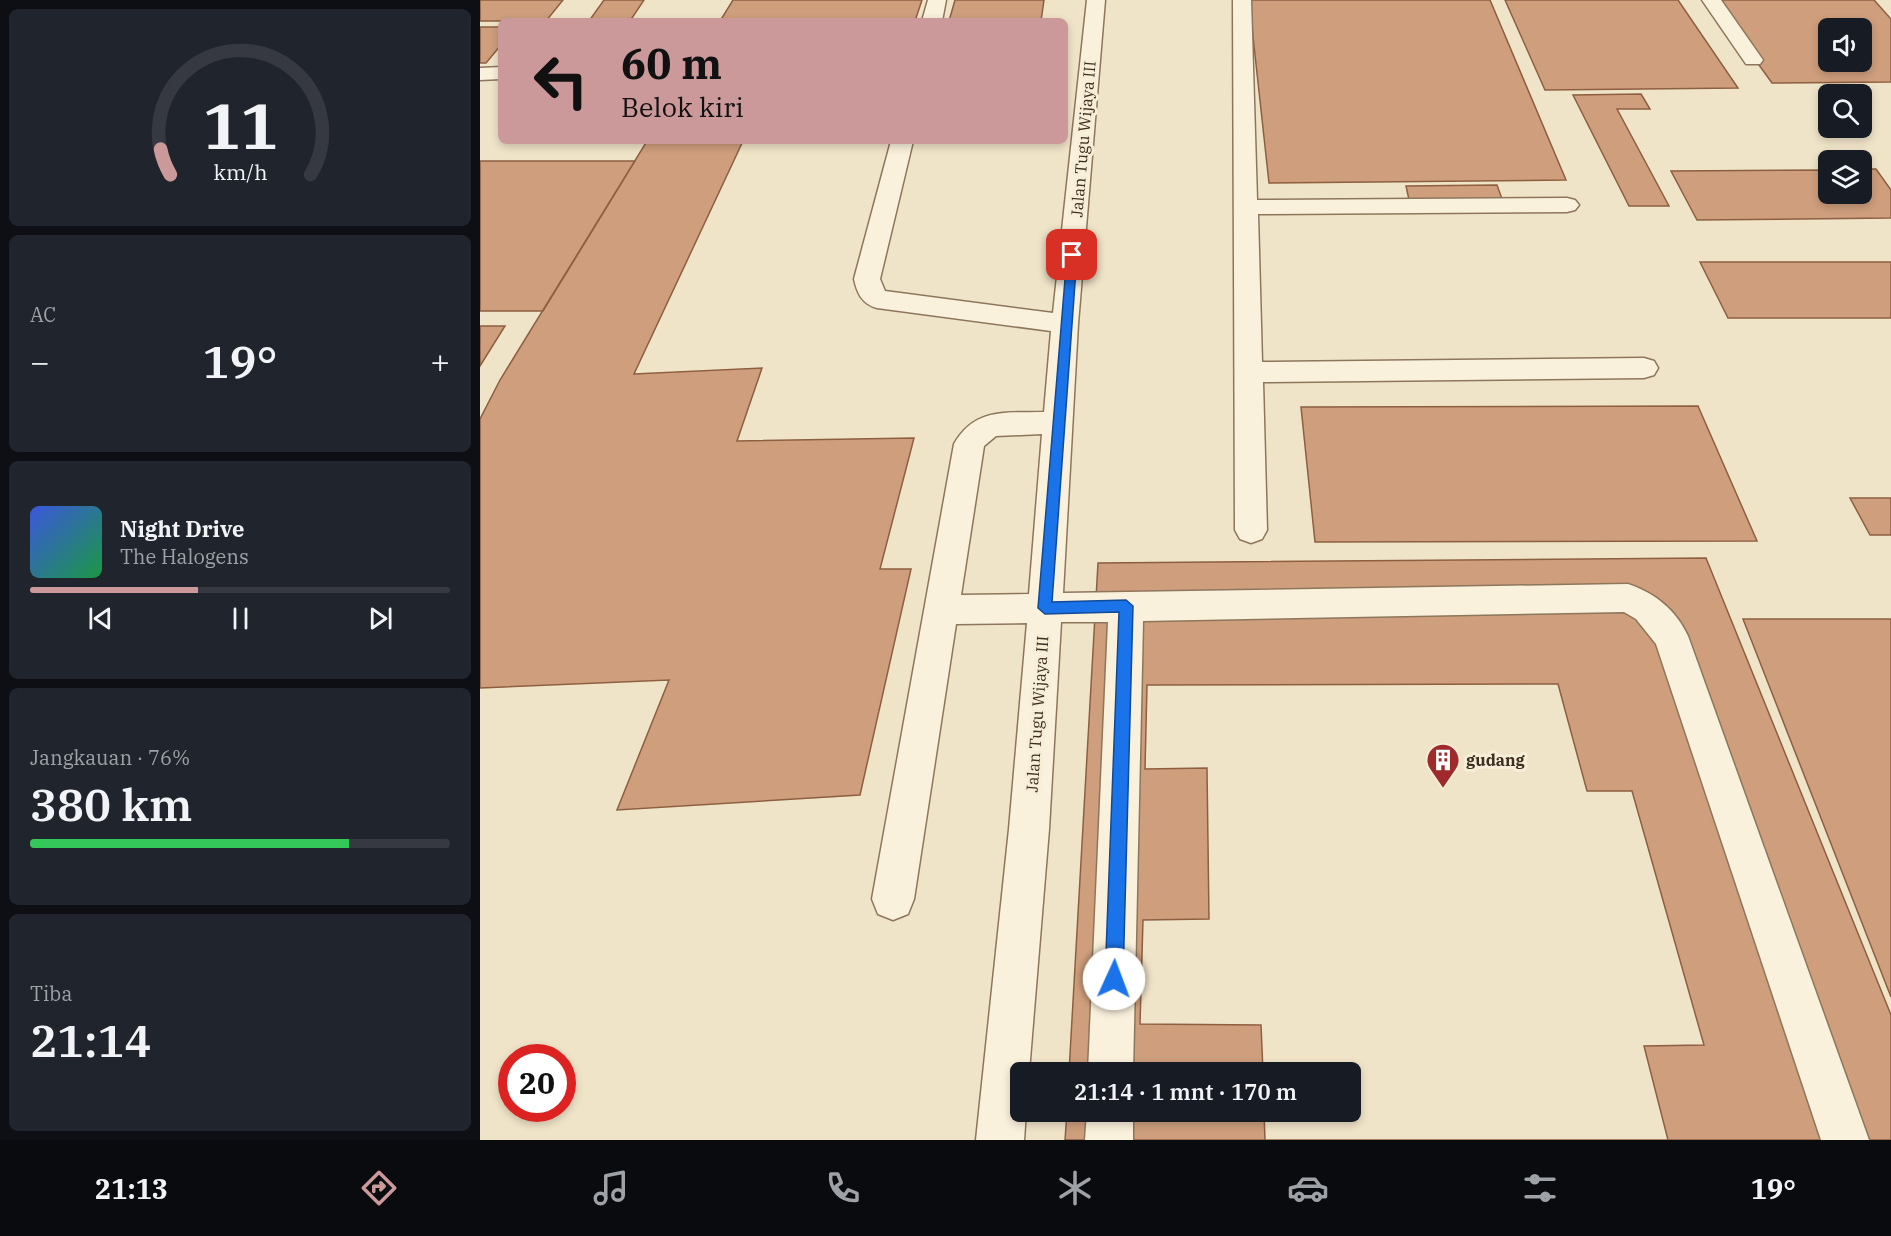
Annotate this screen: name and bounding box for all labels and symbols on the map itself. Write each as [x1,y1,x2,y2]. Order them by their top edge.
street label: Jalan Tugu Wijaya III [1066,60,1100,218]
pin [1046,229,1097,280]
street label: Jalan Tugu Wijaya III [1022,635,1052,793]
building icon: gudang [1425,742,1461,789]
place label: gudang [1466,750,1525,770]
position arrow [1082,947,1146,1011]
speed limit sign: 20 [498,1044,576,1122]

